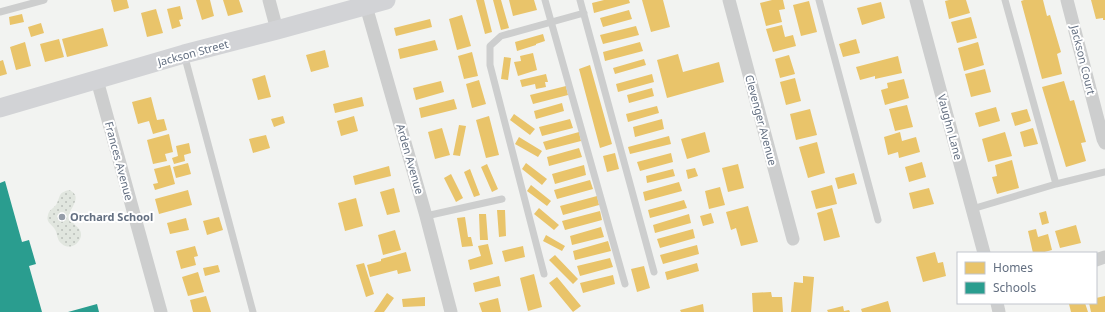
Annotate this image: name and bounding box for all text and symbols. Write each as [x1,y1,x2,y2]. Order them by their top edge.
street label: Jackson Court [1067,23,1099,96]
street label: Jackson Street [155,36,230,69]
street label: Clevenger Avenue [742,73,781,167]
street label: Vaughn Lane [935,92,966,161]
street label: Frances Avenue [102,120,137,202]
street label: Arden Avenue [393,122,428,196]
place label: Orchard School [70,209,153,224]
marker: Orchard School [57,212,67,222]
legend [957,252,1097,304]
text: Homes [993,259,1033,276]
text: Schools [993,279,1036,296]

